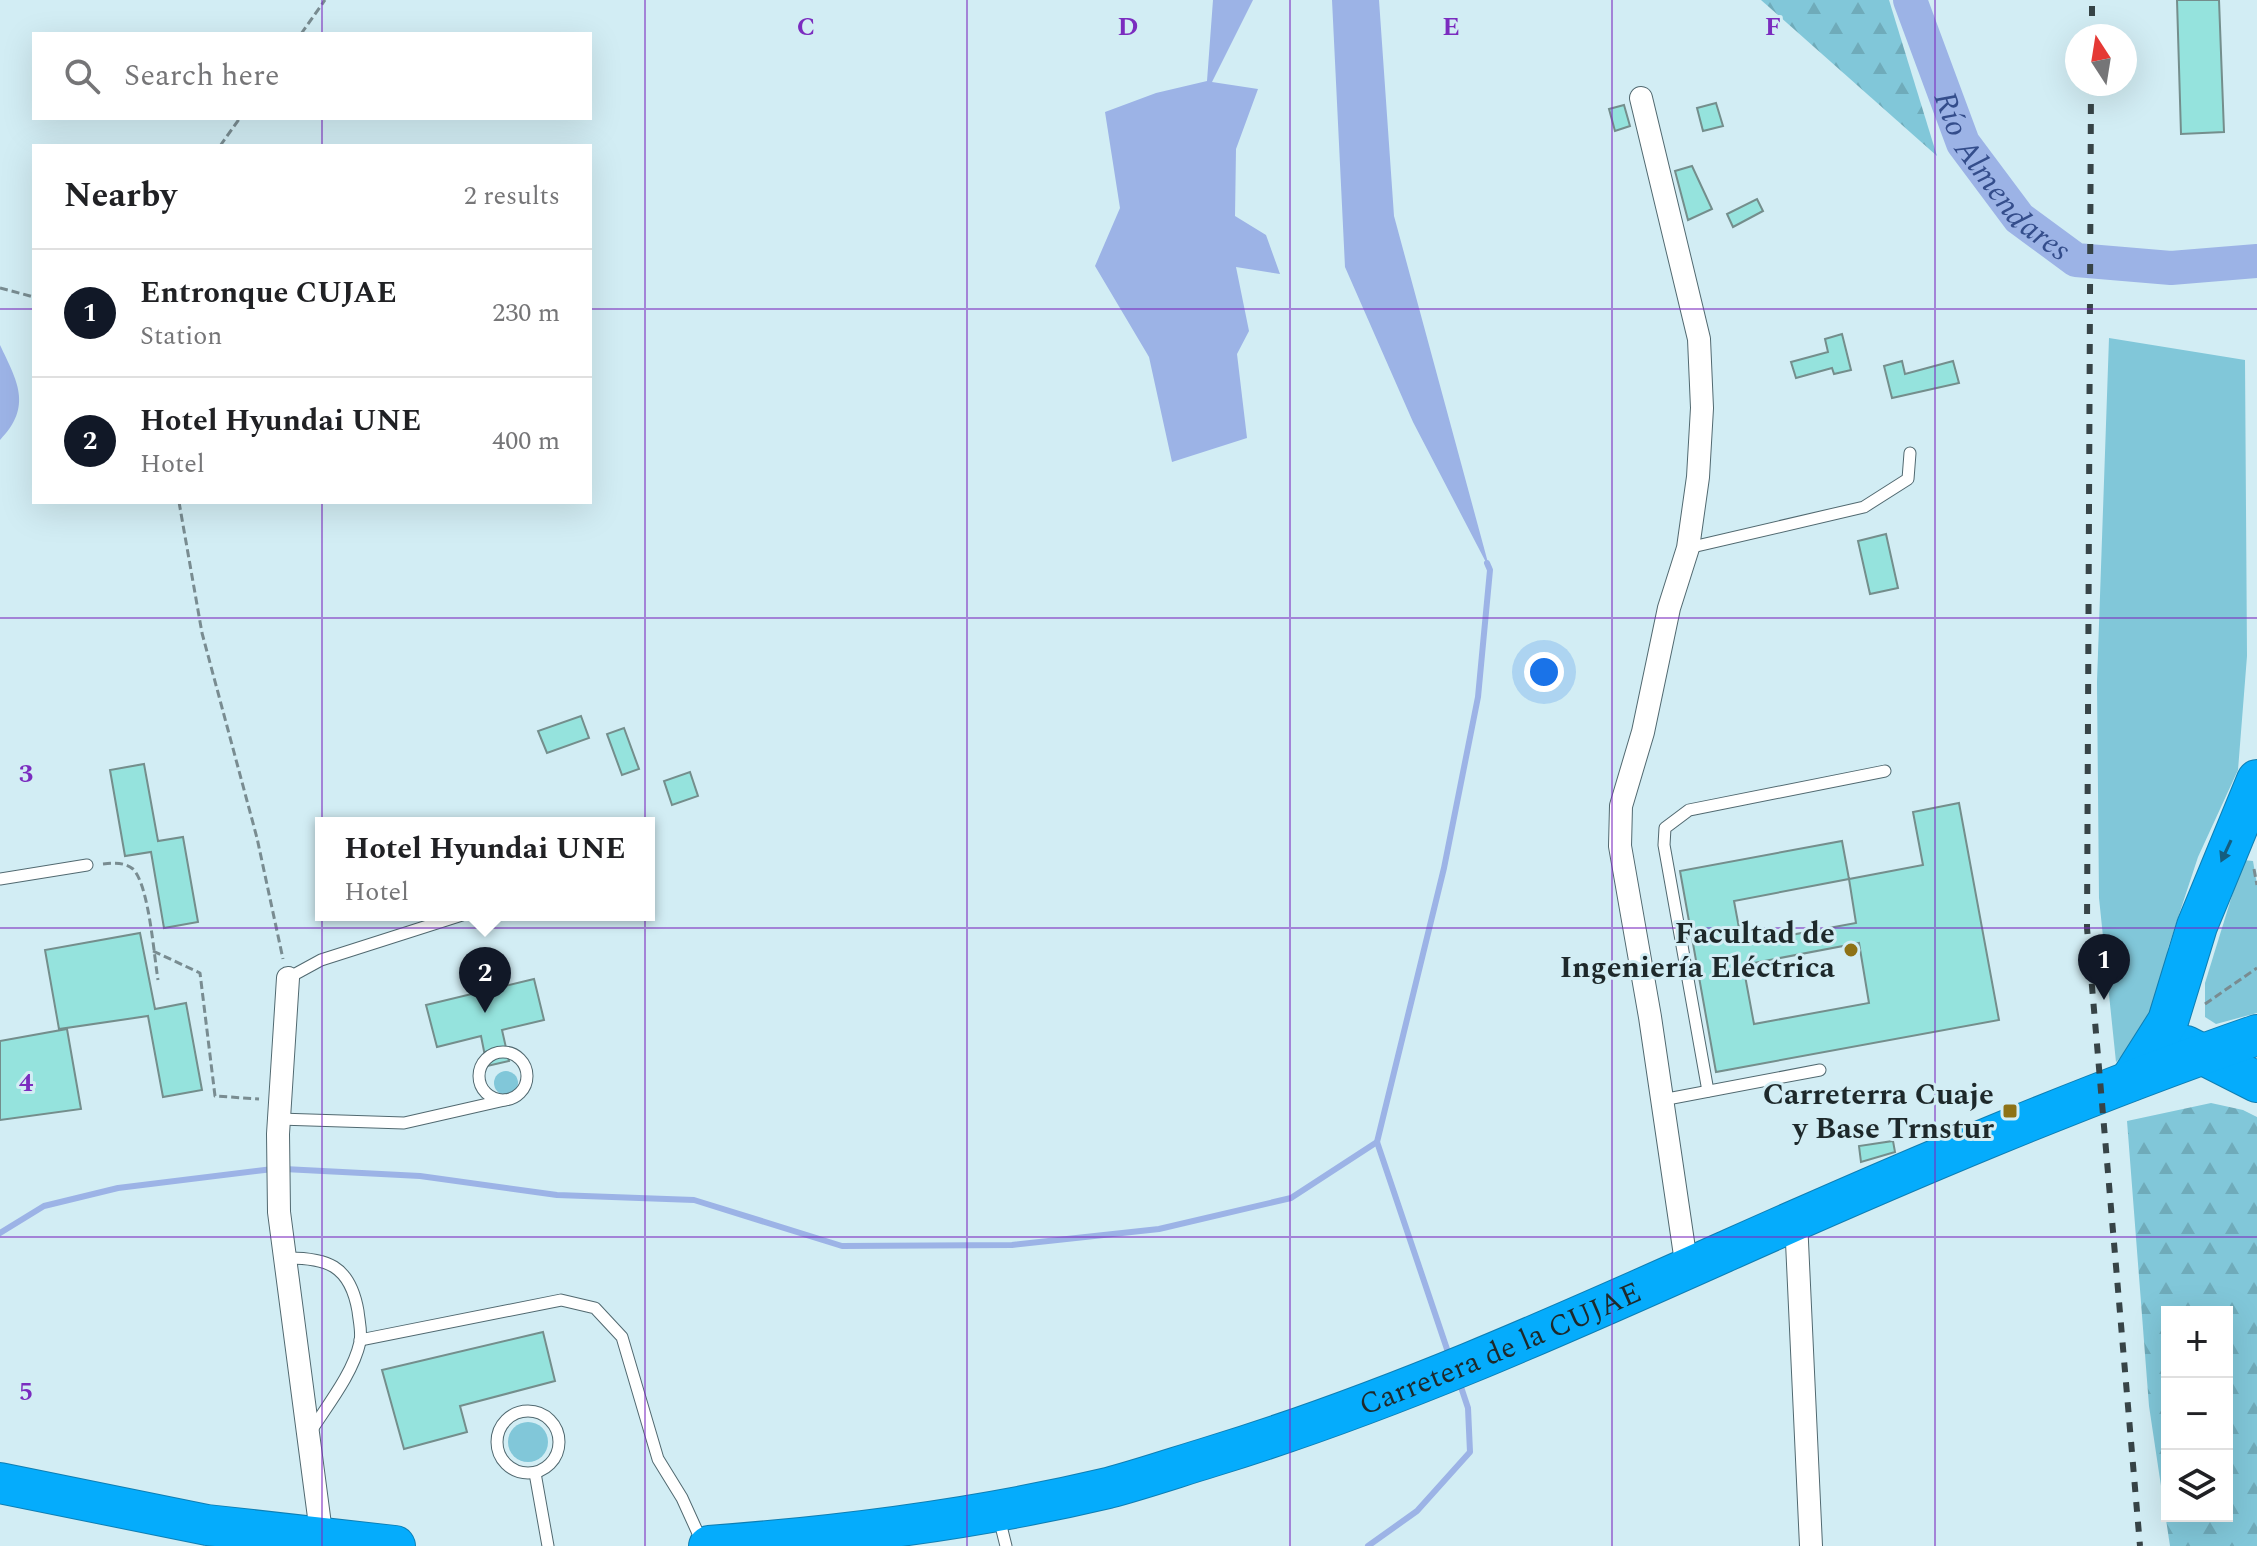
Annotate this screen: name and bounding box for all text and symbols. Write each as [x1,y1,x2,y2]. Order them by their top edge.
text: C [797,7,815,47]
text: D [1118,7,1138,47]
text: E [1442,7,1460,47]
text: F [1765,7,1781,47]
north arrow [2065,24,2137,96]
search box [32,32,592,120]
text: Search here [124,53,280,99]
icon: search [60,54,104,98]
water label: Río Almendares [1920,84,2080,274]
text: Nearby [64,170,177,222]
text: 2 results [464,176,560,216]
text: Entronque CUJAE [140,270,397,316]
text: 1 [83,293,97,333]
text: 230 m [492,293,560,333]
text: Station [140,316,223,356]
text: Hotel Hyundai UNE [140,398,421,444]
text: 2 [83,421,97,461]
text: 400 m [492,421,560,461]
text: Hotel [140,444,205,484]
your location [1524,652,1564,692]
text: 3 [19,754,33,794]
popup [315,817,655,921]
text: Hotel Hyundai UNE [344,826,626,872]
one-way arrow [2219,840,2233,863]
text: Hotel [344,872,409,912]
place label: Facultad de Ingeniería Eléctrica [1560,911,1836,991]
pin: 1 [2078,934,2130,1000]
marker: Facultad de Ingeniería Eléctrica [1842,941,1860,959]
pin: 2 [459,947,511,1013]
text: 4 [19,1063,34,1103]
place label: Carreterra Cuaje y Base Trnstur [1763,1072,1994,1152]
marker: Carreterra Cuaje y Base Trnstur [2001,1102,2019,1120]
street label: Carretera de la CUJAE [1353,1270,1649,1428]
map controls [2161,1306,2233,1522]
button: + [2161,1306,2233,1378]
text: 5 [19,1372,33,1412]
button: − [2161,1378,2233,1450]
button: layers [2161,1450,2233,1522]

